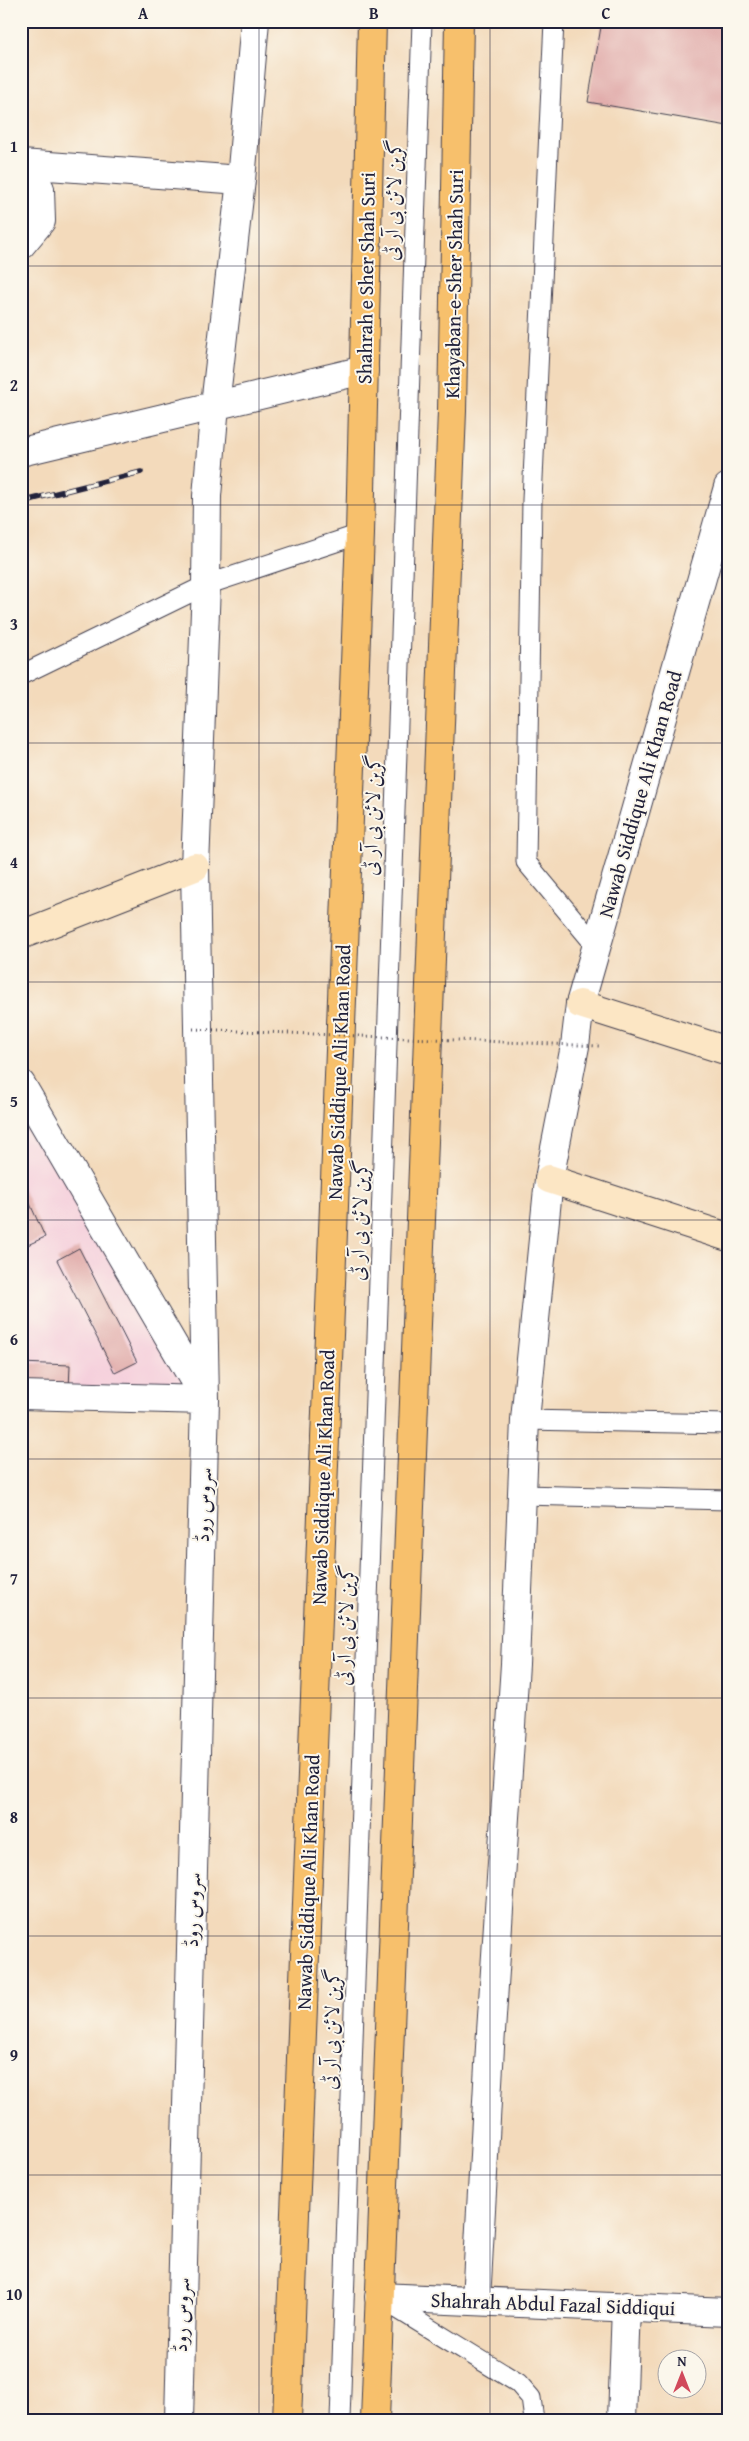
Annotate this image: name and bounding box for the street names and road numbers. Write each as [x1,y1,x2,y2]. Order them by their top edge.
street label: گرین لائن بی آر ٹی [376,139,410,261]
street label: Khayaban-e-Sher Shah Suri [437,169,470,399]
street label: Shahrah e Sher Shah Suri [349,171,382,384]
street label: Nawab Siddique Ali Khan Road [590,667,689,921]
street label: گرین لائن بی آر ٹی [355,754,389,876]
street label: Nawab Siddique Ali Khan Road [320,943,357,1200]
street label: گرین لائن بی آر ٹی [342,1159,376,1281]
street label: Nawab Siddique Ali Khan Road [304,1348,341,1605]
street label: سروس روڈ [187,1467,218,1543]
street label: گرین لائن بی آر ٹی [328,1564,362,1686]
street label: Nawab Siddique Ali Khan Road [289,1753,326,2010]
street label: سروس روڈ [176,1872,207,1948]
street label: گرین لائن بی آر ٹی [314,1968,348,2090]
street label: سروس روڈ [165,2277,196,2353]
street label: Shahrah Abdul Fazal Siddiqui [430,2285,676,2322]

